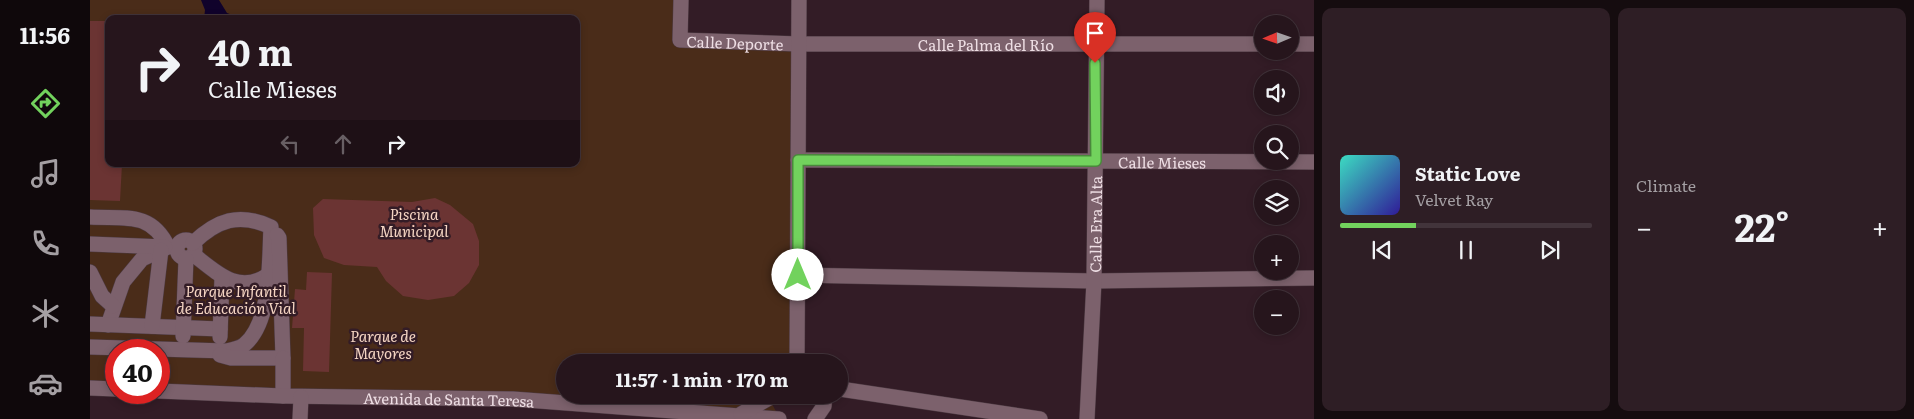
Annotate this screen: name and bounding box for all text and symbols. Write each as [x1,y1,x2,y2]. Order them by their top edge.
pin [1074,12,1116,63]
north arrow [1254,15,1299,60]
map controls [1254,15,1299,335]
text: 11:56 [20,18,70,51]
icon: arrive [1081,19,1109,47]
text: 40 m [208,25,293,77]
street label: Calle Deporte [686,29,784,55]
street label: Calle Palma del Río [918,33,1054,56]
icon: right [125,35,190,100]
button: sound [1254,70,1299,115]
text: Calle Mieses [208,72,337,105]
icon: directions [28,86,63,121]
button: search [1254,125,1299,170]
icon: left [276,130,304,158]
icon: ahead [329,130,357,158]
icon: right [382,130,410,158]
street label: Calle Mieses [1118,150,1206,173]
icon: music [28,156,63,191]
text: Static Love [1415,159,1520,187]
text: Climate [1636,173,1696,197]
street label: Calle Era Alta [1083,175,1107,273]
button: layers [1254,180,1299,225]
text: Velvet Ray [1415,187,1493,211]
text: 22° [1735,197,1789,254]
park label: Piscina Municipal [380,202,449,242]
text: − [1636,205,1652,247]
text: + [1872,205,1888,247]
icon: phone [28,226,63,261]
button: + [1254,235,1299,280]
icon: previous [1368,236,1396,264]
icon: pause [1452,236,1480,264]
icon: next [1536,236,1564,264]
position arrow [771,248,823,300]
park label: Parque Infantil de Educación Vial [176,279,296,319]
button: − [1254,290,1299,335]
icon: climate [28,296,63,331]
park label: Parque de Mayores [350,324,416,364]
speed limit sign: 40 [105,339,170,404]
text: 11:57 · 1 min · 170 m [616,365,788,393]
icon: car [28,366,63,401]
street label: Avenida de Santa Teresa [363,386,536,412]

